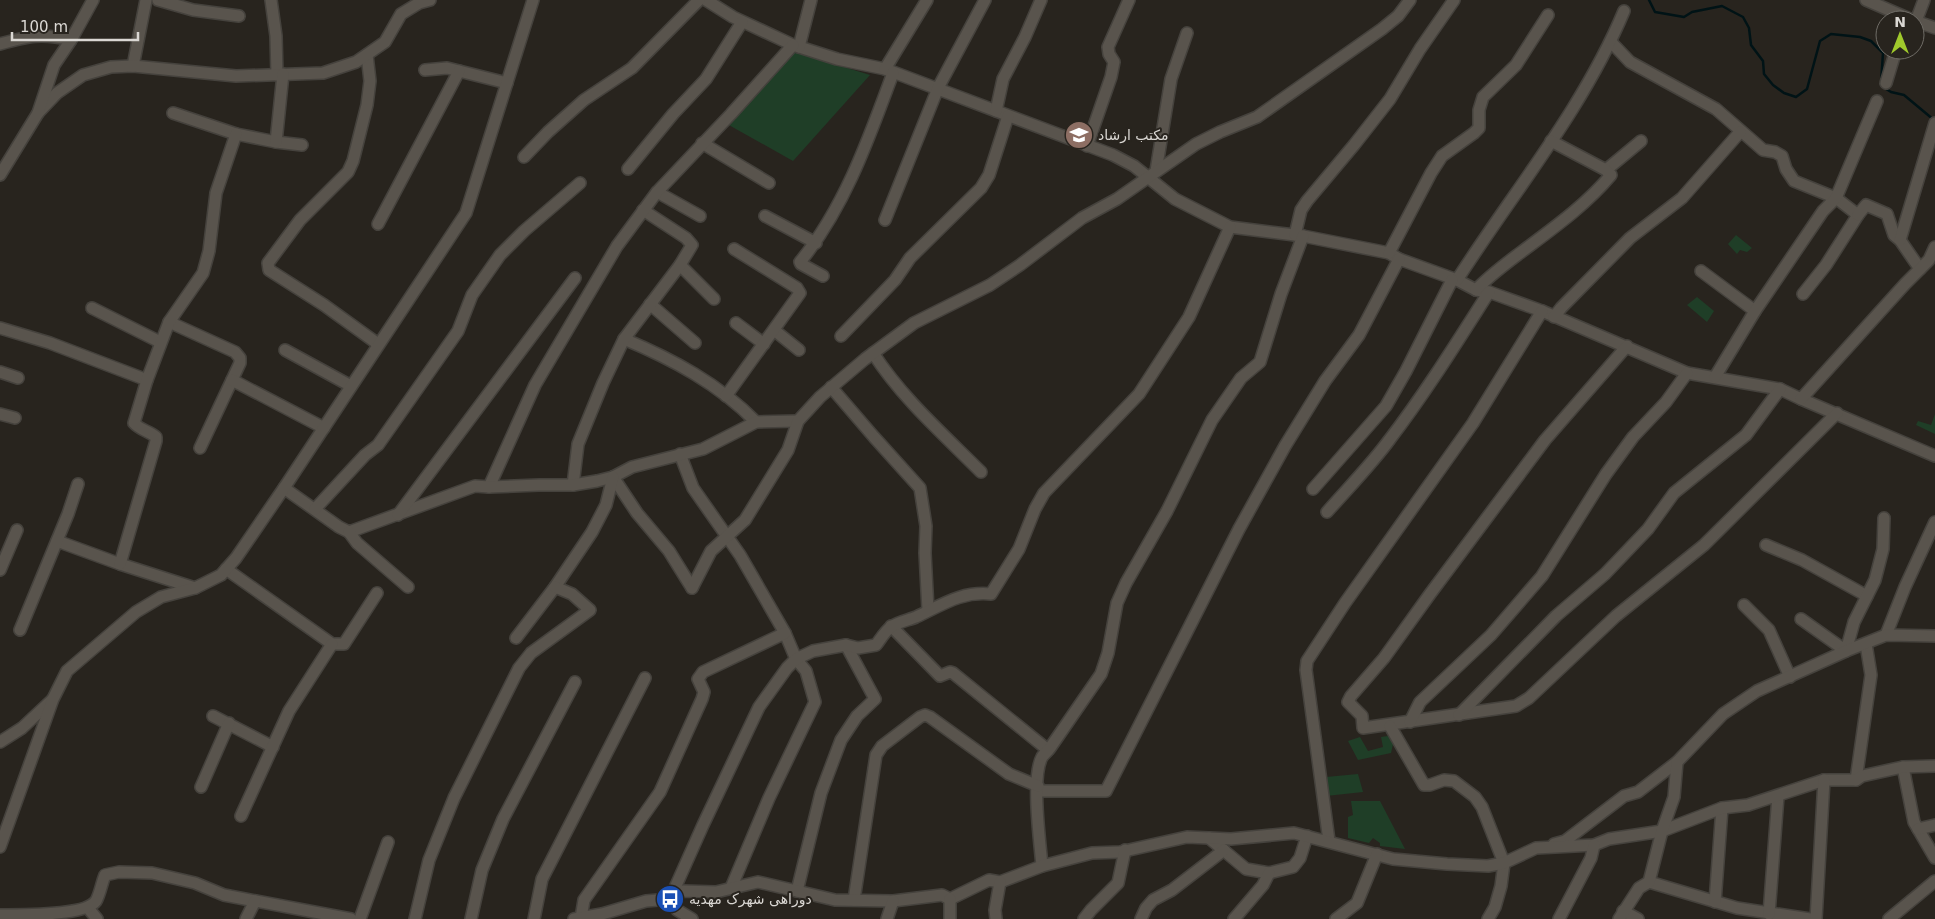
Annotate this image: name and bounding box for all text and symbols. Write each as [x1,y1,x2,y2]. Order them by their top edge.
scale bar [12,10,139,42]
north arrow [1875,10,1925,60]
text: N [1894,14,1906,30]
text: 100 m [20,18,68,36]
school or university icon: مکتب ارشاد [1064,120,1094,150]
place label: مکتب ارشاد [1098,127,1169,144]
bus stop icon: دوراهی شهرک مهدیه [655,884,685,914]
place label: دوراهی شهرک مهدیه [689,891,812,908]

